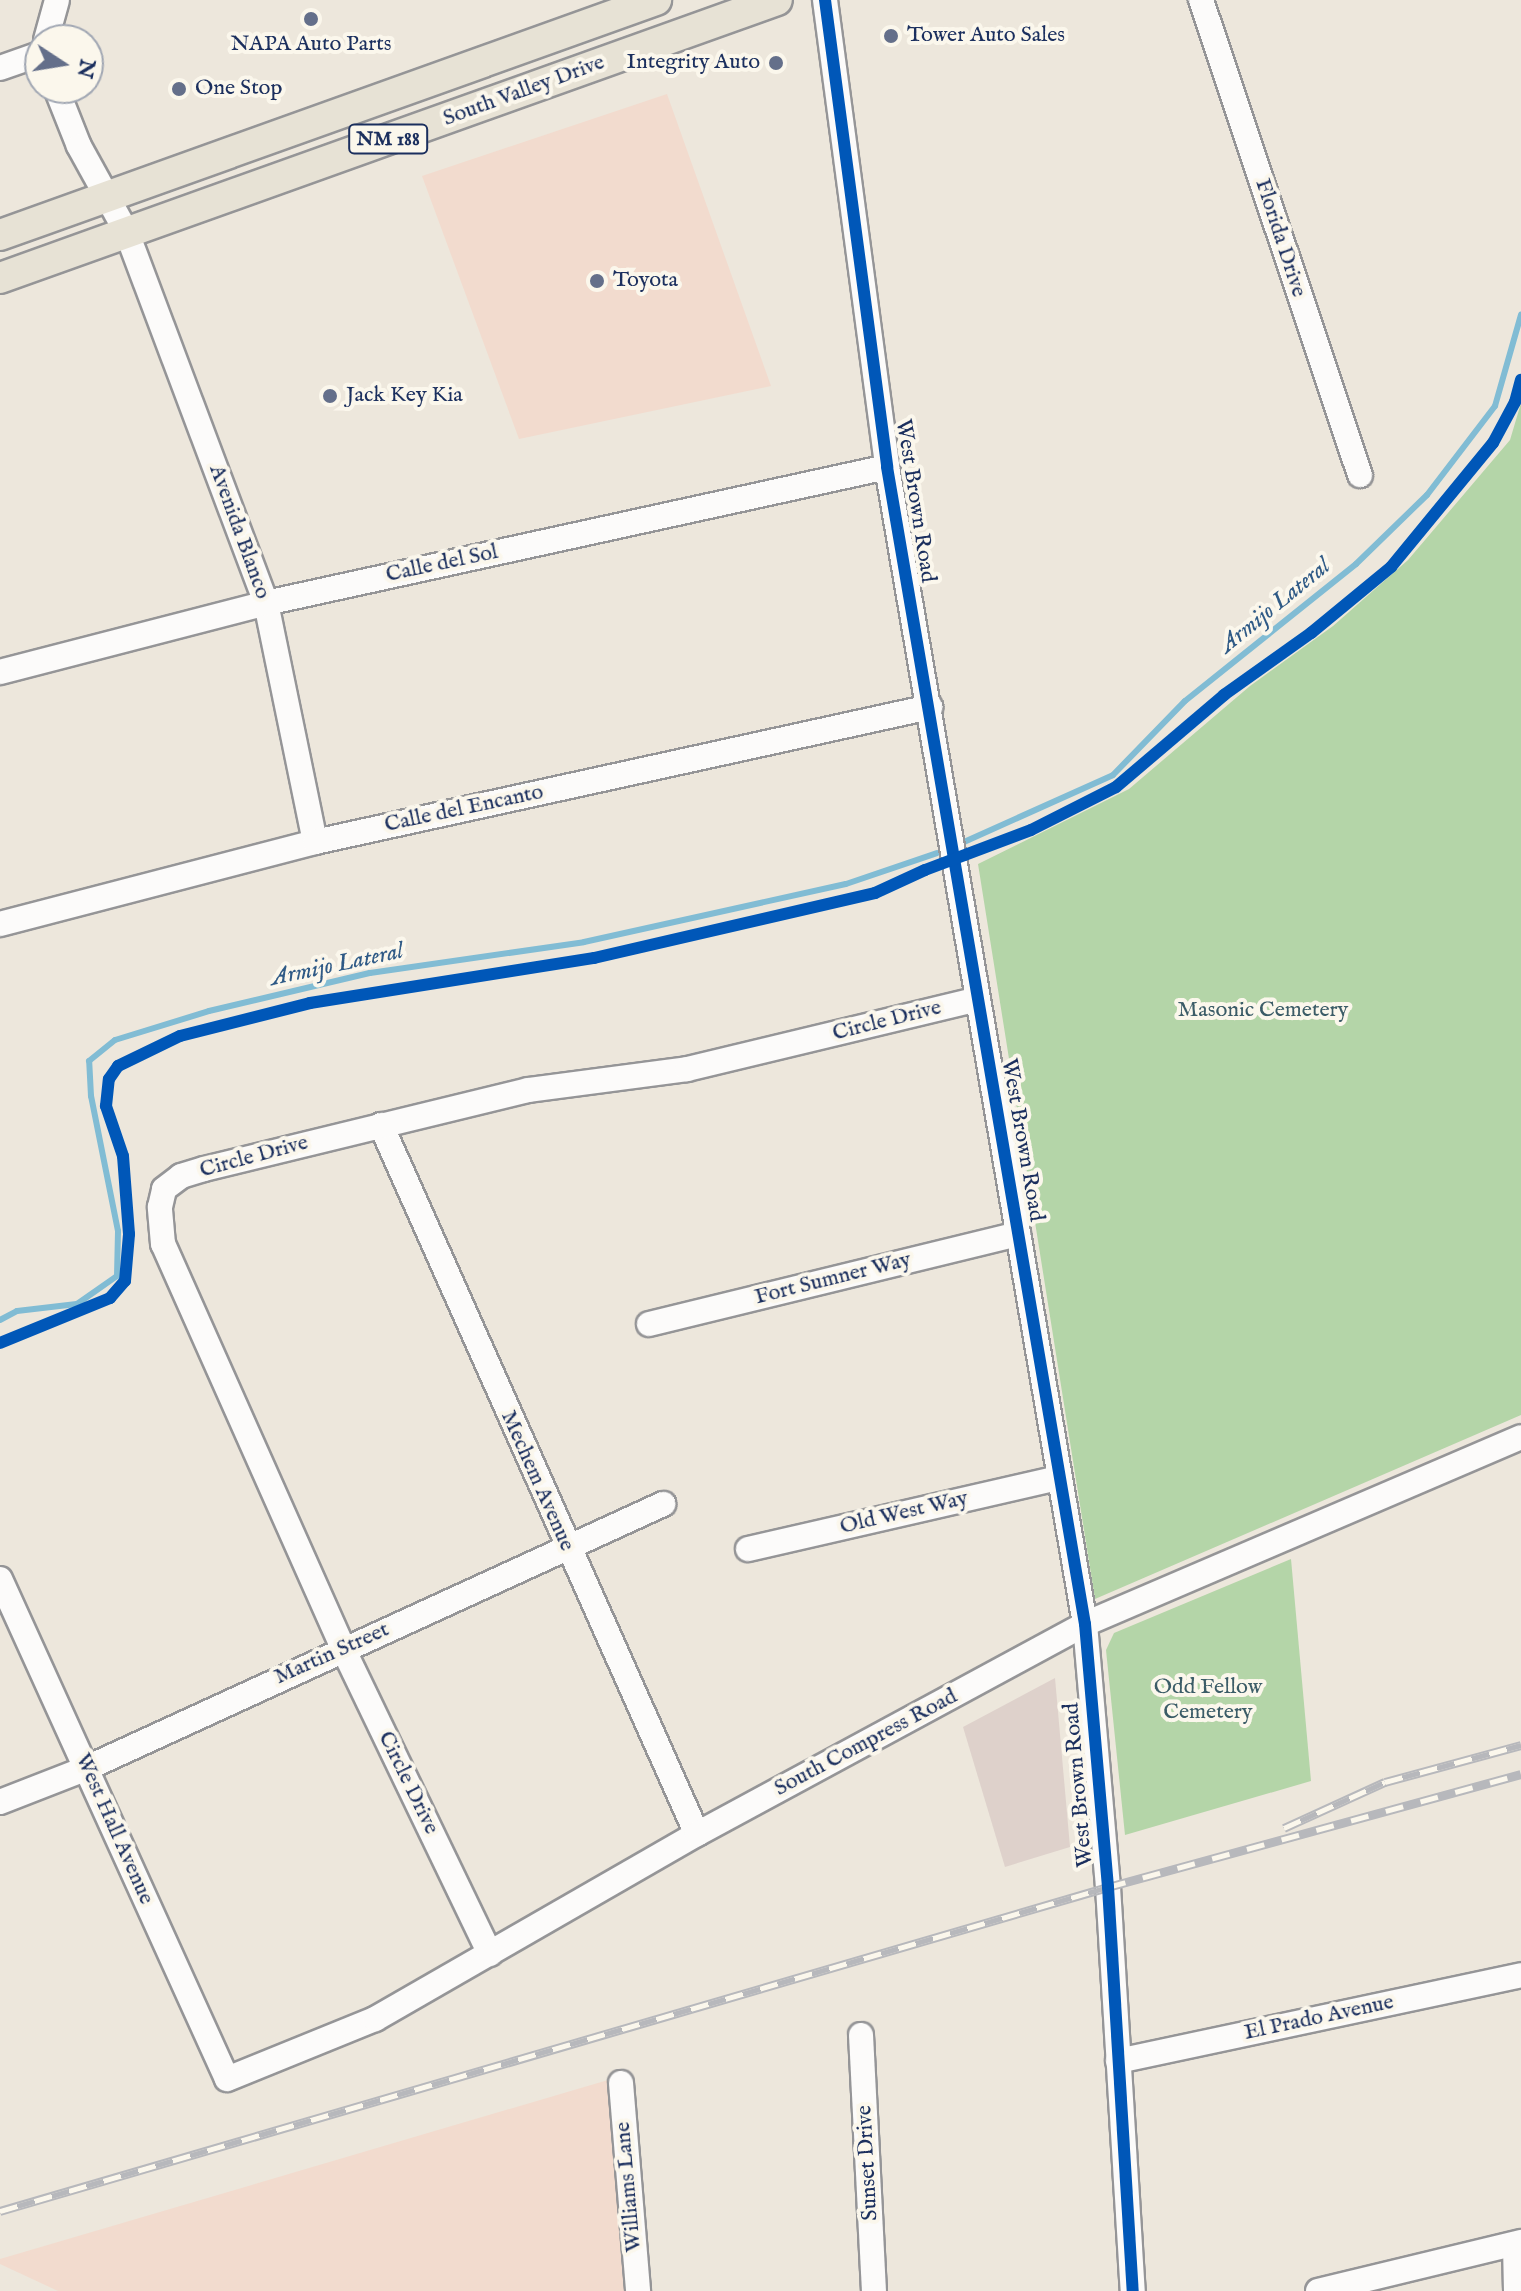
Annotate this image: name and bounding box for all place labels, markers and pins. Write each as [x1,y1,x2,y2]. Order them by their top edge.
marker: NAPA Auto Parts [302,10,320,28]
place label: Tower Auto Sales [907,23,1065,49]
marker: Tower Auto Sales [882,27,900,45]
place label: NAPA Auto Parts [230,32,392,58]
place label: Integrity Auto [627,50,760,76]
marker: Integrity Auto [767,54,785,72]
place label: One Stop [195,76,282,102]
marker: One Stop [170,80,188,98]
place label: Toyota [613,268,678,294]
marker: Toyota [588,272,606,290]
place label: Jack Key Kia [346,383,463,409]
marker: Jack Key Kia [321,387,339,405]

